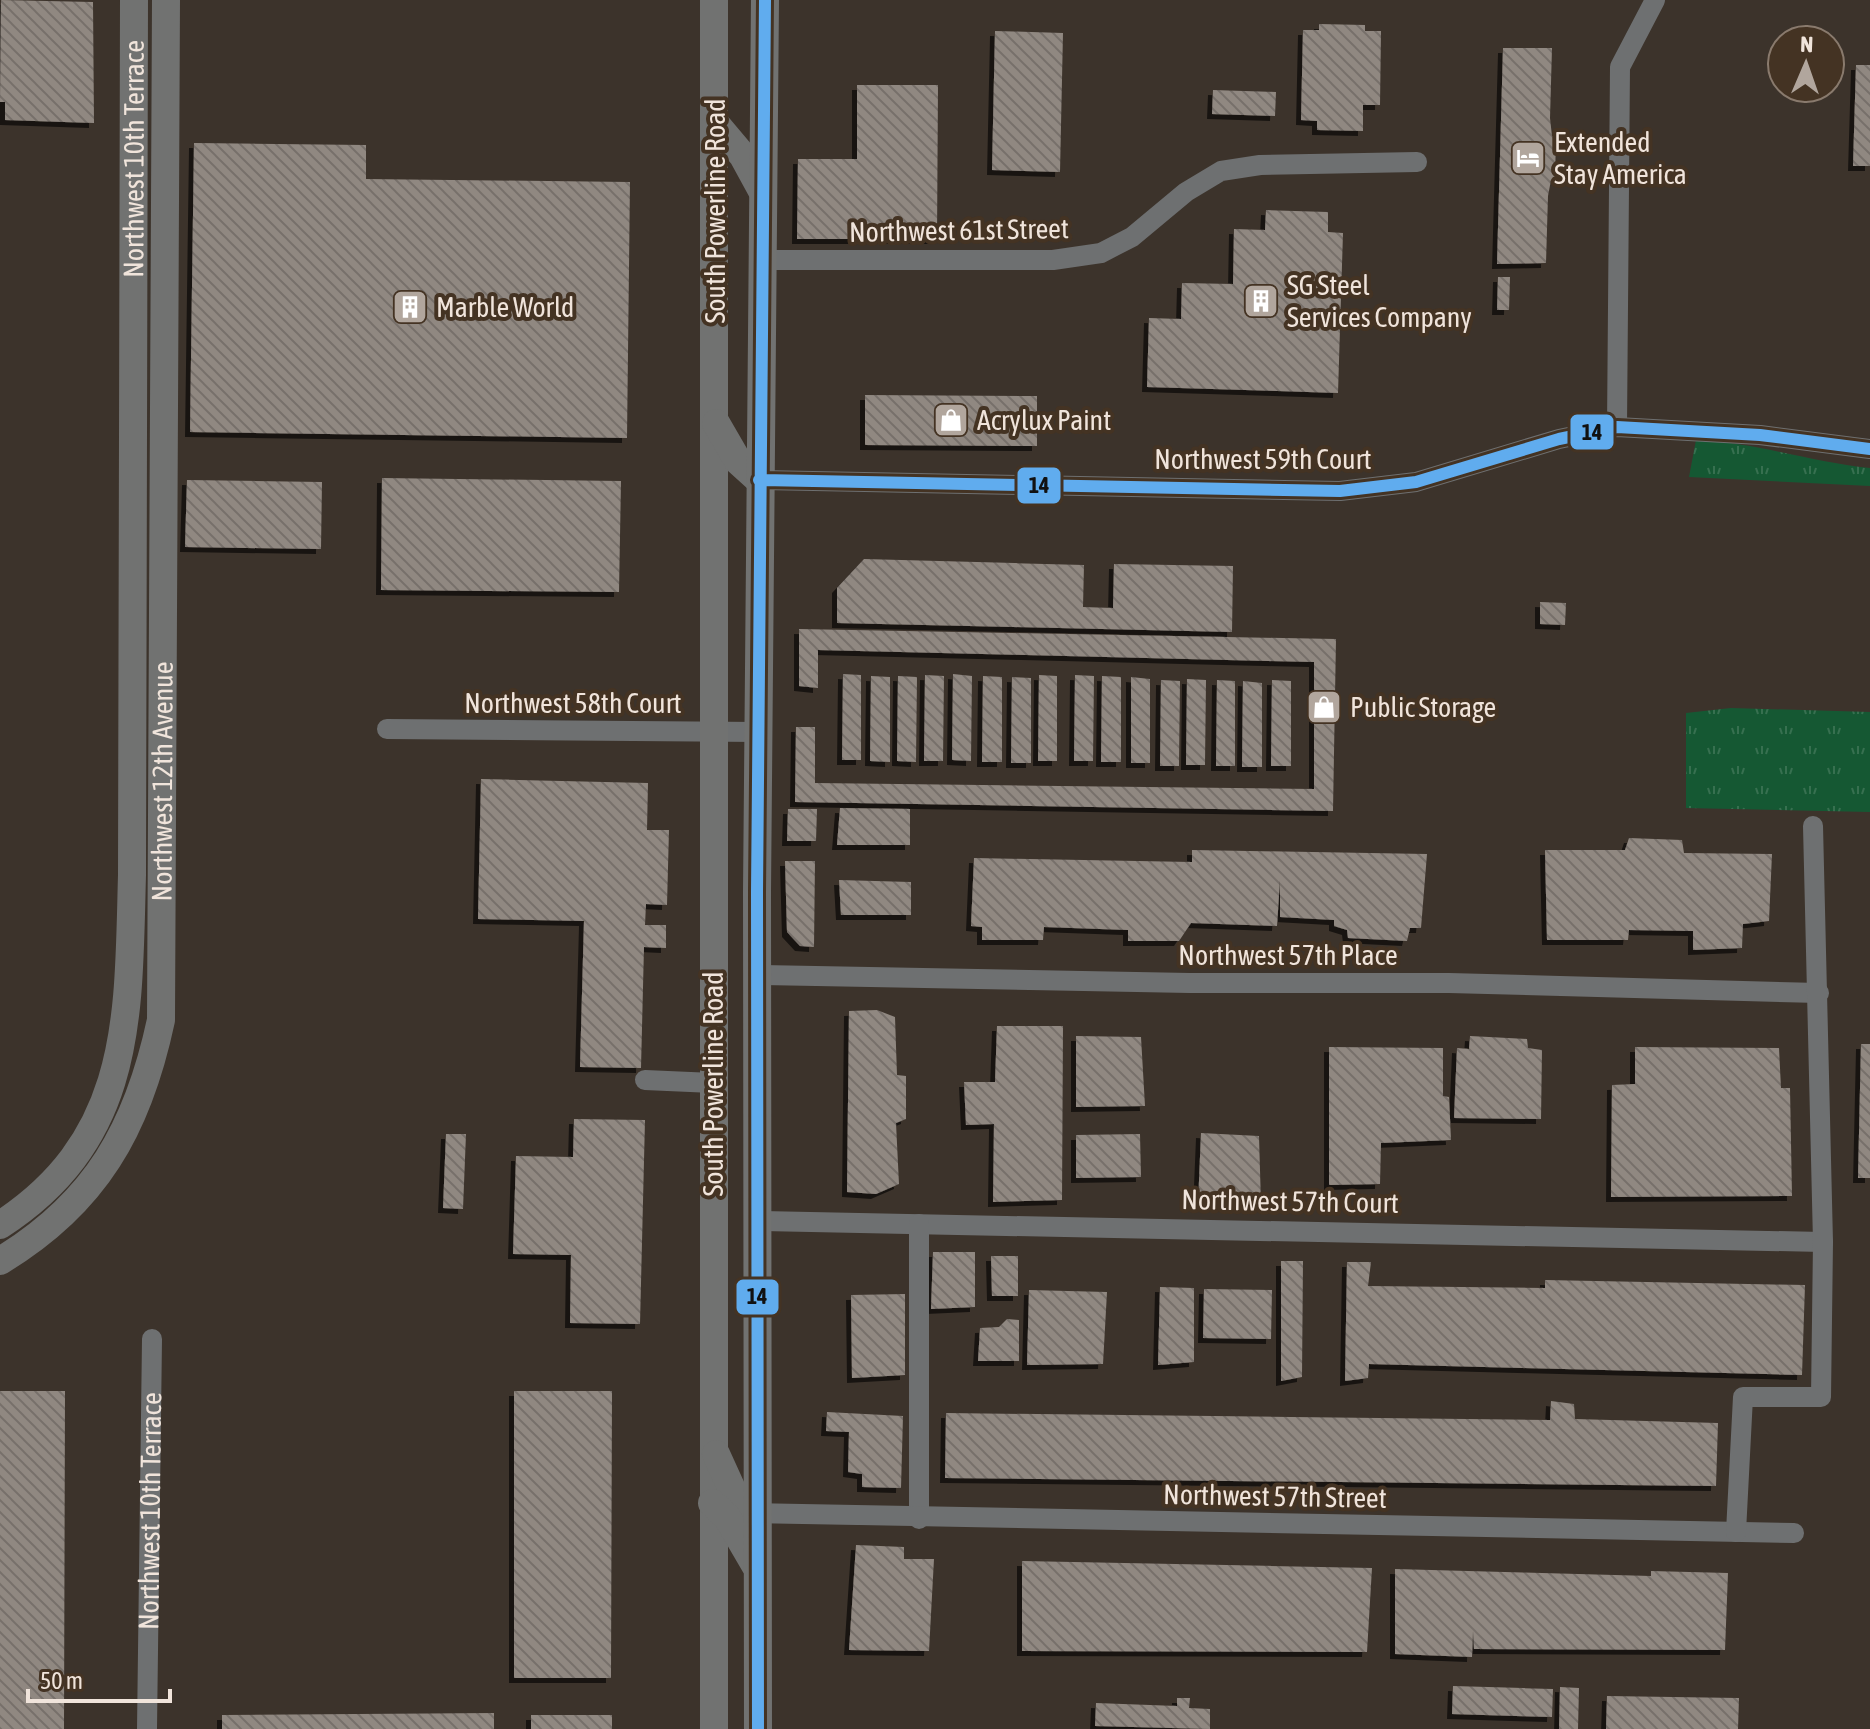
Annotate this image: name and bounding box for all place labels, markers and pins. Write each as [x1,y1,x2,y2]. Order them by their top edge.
place label: Extended Stay America [1554,126,1687,190]
hotel icon: Extended Stay America [1509,139,1547,177]
place label: SG Steel Services Company [1287,269,1472,333]
building icon: SG Steel Services Company [1242,282,1280,320]
building icon: Marble World [391,288,429,326]
place label: Marble World [436,291,574,323]
shop icon: Acrylux Paint [932,401,970,439]
place label: Acrylux Paint [977,404,1111,436]
shop icon: Public Storage [1305,688,1343,726]
place label: Public Storage [1350,691,1496,723]

